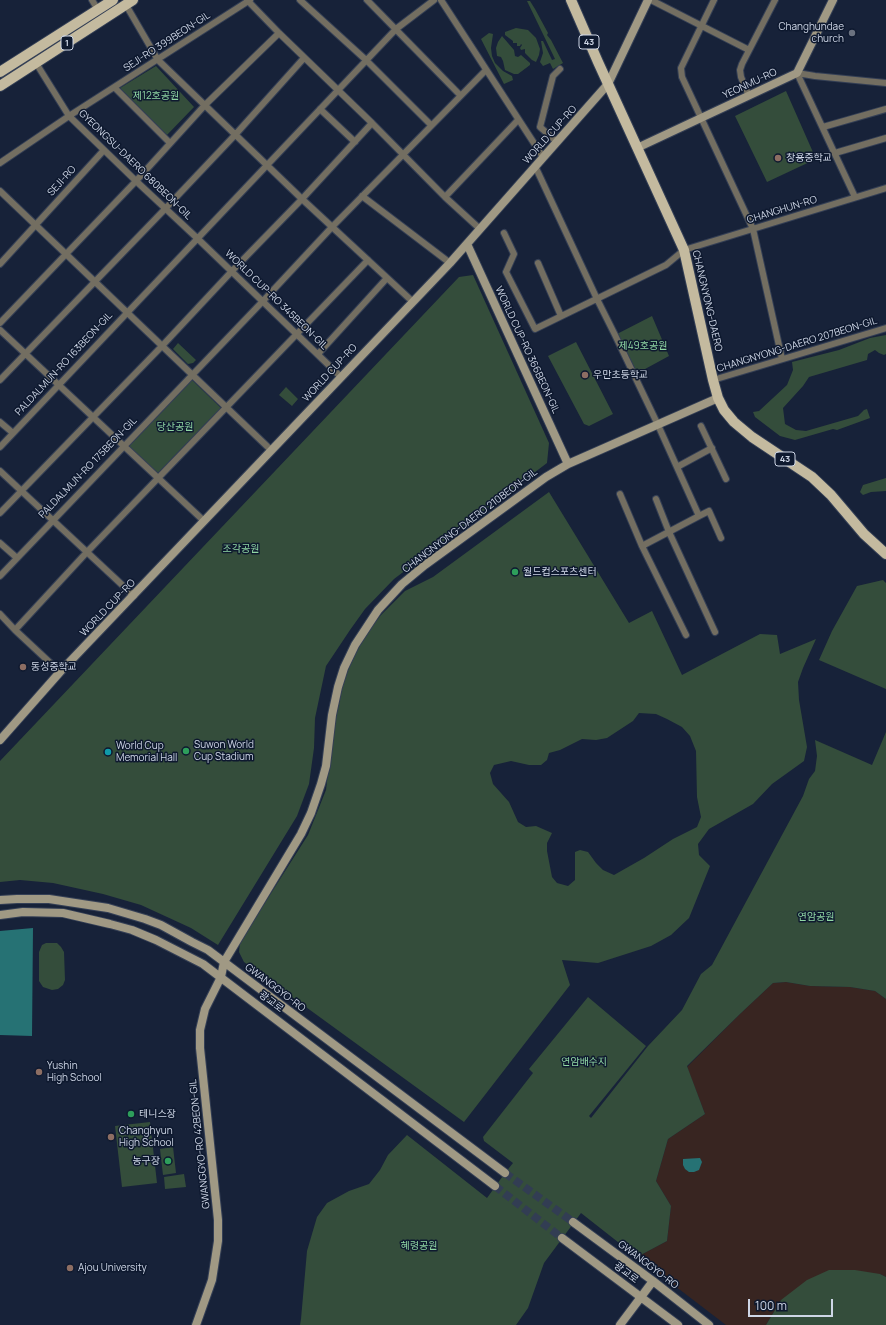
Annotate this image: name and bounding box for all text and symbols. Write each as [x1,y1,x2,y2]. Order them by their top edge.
street label: SEJI-RO 399BEON-GIL [121,10,213,74]
place label: Changhundae church [778,21,844,44]
marker: Changhundae church [847,28,857,38]
road number: 43 [579,35,599,49]
road number: 1 [61,36,73,50]
street label: YEONMU-RO [721,66,779,102]
park label: 제12호공원 [133,90,179,102]
street label: WORLD CUP-RO [521,103,579,167]
street label: GYEONGSU-DAERO 680BEON-GIL [76,108,194,222]
place label: 창용중학교 [786,152,832,164]
marker: 창용중학교 [773,153,783,163]
street label: SEJI-RO [45,163,79,199]
street label: CHANGHUN-RO [745,194,819,226]
street label: WORLD CUP-RO 345BEON-GIL [222,248,330,352]
street label: CHANGNYONG-DAERO [689,249,725,353]
street label: WORLD CUP-RO 366BEON-GIL [492,285,562,415]
street label: PALDALMUN-RO 163BEON-GIL [13,310,115,418]
street label: CHANGNYONG-DAERO 207BEON-GIL [716,315,878,375]
park label: 제49호공원 [619,340,667,352]
street label: WORLD CUP-RO [300,342,360,404]
place label: 우만초등학교 [593,369,648,381]
marker: 우만초등학교 [580,370,590,380]
street label: PALDALMUN-RO 175BEON-GIL [36,415,140,521]
park label: 당산공원 [157,421,193,433]
road number: 43 [775,452,795,466]
street label: CHANGNYONG-DAERO 210BEON-GIL [400,466,540,576]
park label: 조각공원 [223,543,259,555]
place label: 월드컵스포츠센터 [523,566,597,578]
marker: 월드컵스포츠센터 [510,567,520,577]
street label: WORLD CUP-RO [78,577,138,639]
place label: 동성중학교 [31,661,77,673]
marker: 동성중학교 [18,662,28,672]
place label: Suwon World Cup Stadium [194,739,254,762]
place label: World Cup Memorial Hall [116,740,177,764]
marker: Suwon World Cup Stadium [181,746,191,756]
marker: World Cup Memorial Hall [103,747,113,757]
park label: 연암공원 [798,911,834,923]
street label: GWANGGYO-RO [242,961,308,1015]
street label: 광교로 [256,989,286,1015]
park label: 연암배수지 [561,1056,607,1068]
place label: Yushin High School [47,1060,102,1084]
marker: Yushin High School [34,1067,44,1077]
street label: GWANGGYO-RO 42BEON-GIL [187,1079,213,1209]
place label: 테니스장 [139,1108,176,1120]
marker: 테니스장 [126,1109,136,1119]
place label: Changhyun High School [119,1125,174,1148]
marker: Changhyun High School [106,1132,116,1142]
place label: 농구장 [132,1155,160,1167]
marker: 농구장 [163,1156,173,1166]
street label: GWANGGYO-RO [615,1238,681,1292]
park label: 혜령공원 [401,1240,437,1252]
street label: 광교로 [611,1260,641,1286]
place label: Ajou University [78,1262,147,1274]
marker: Ajou University [65,1263,75,1273]
scale bar [750,1291,835,1317]
text: 100 m [755,1297,787,1314]

